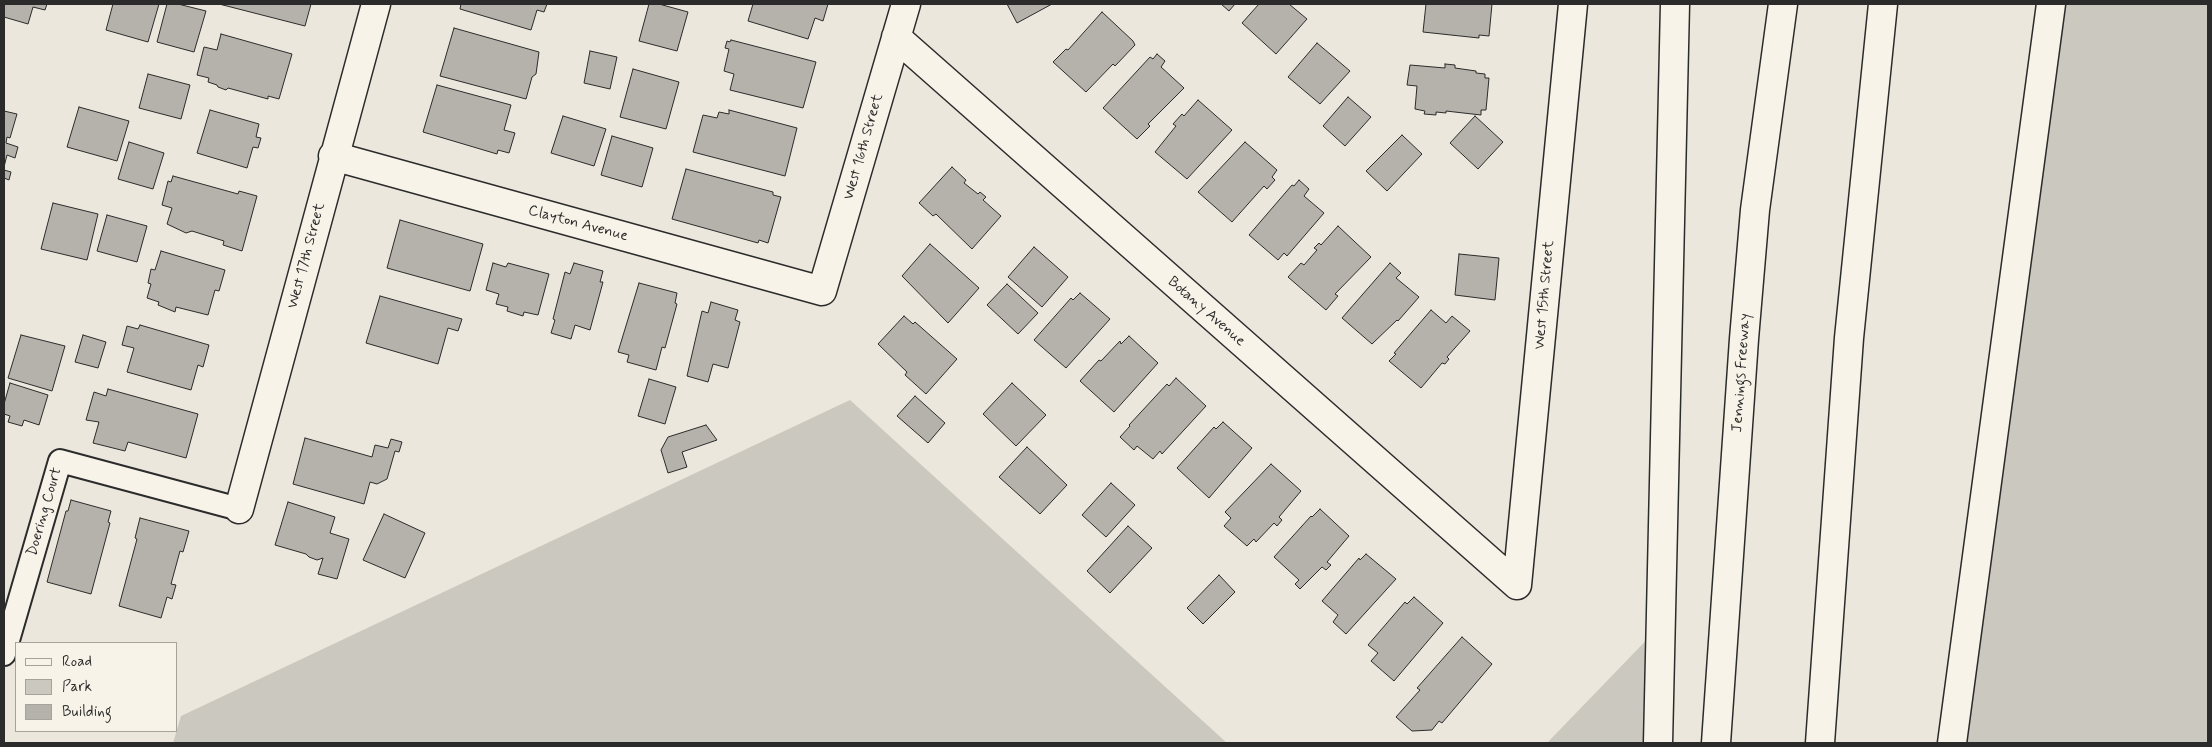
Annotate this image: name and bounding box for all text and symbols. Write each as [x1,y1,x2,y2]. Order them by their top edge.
street label: West 16th Street [840,92,888,202]
street label: West 17th Street [284,201,330,311]
street label: Clayton Avenue [526,202,630,246]
street label: West 15th Street [1531,240,1559,350]
street label: Botany Avenue [1163,273,1249,351]
street label: Jennings Freeway [1729,313,1755,433]
street label: Doering Court [24,466,66,558]
legend [15,642,178,732]
text: Road [62,652,92,672]
text: Park [62,677,92,697]
text: Building [62,702,112,722]

